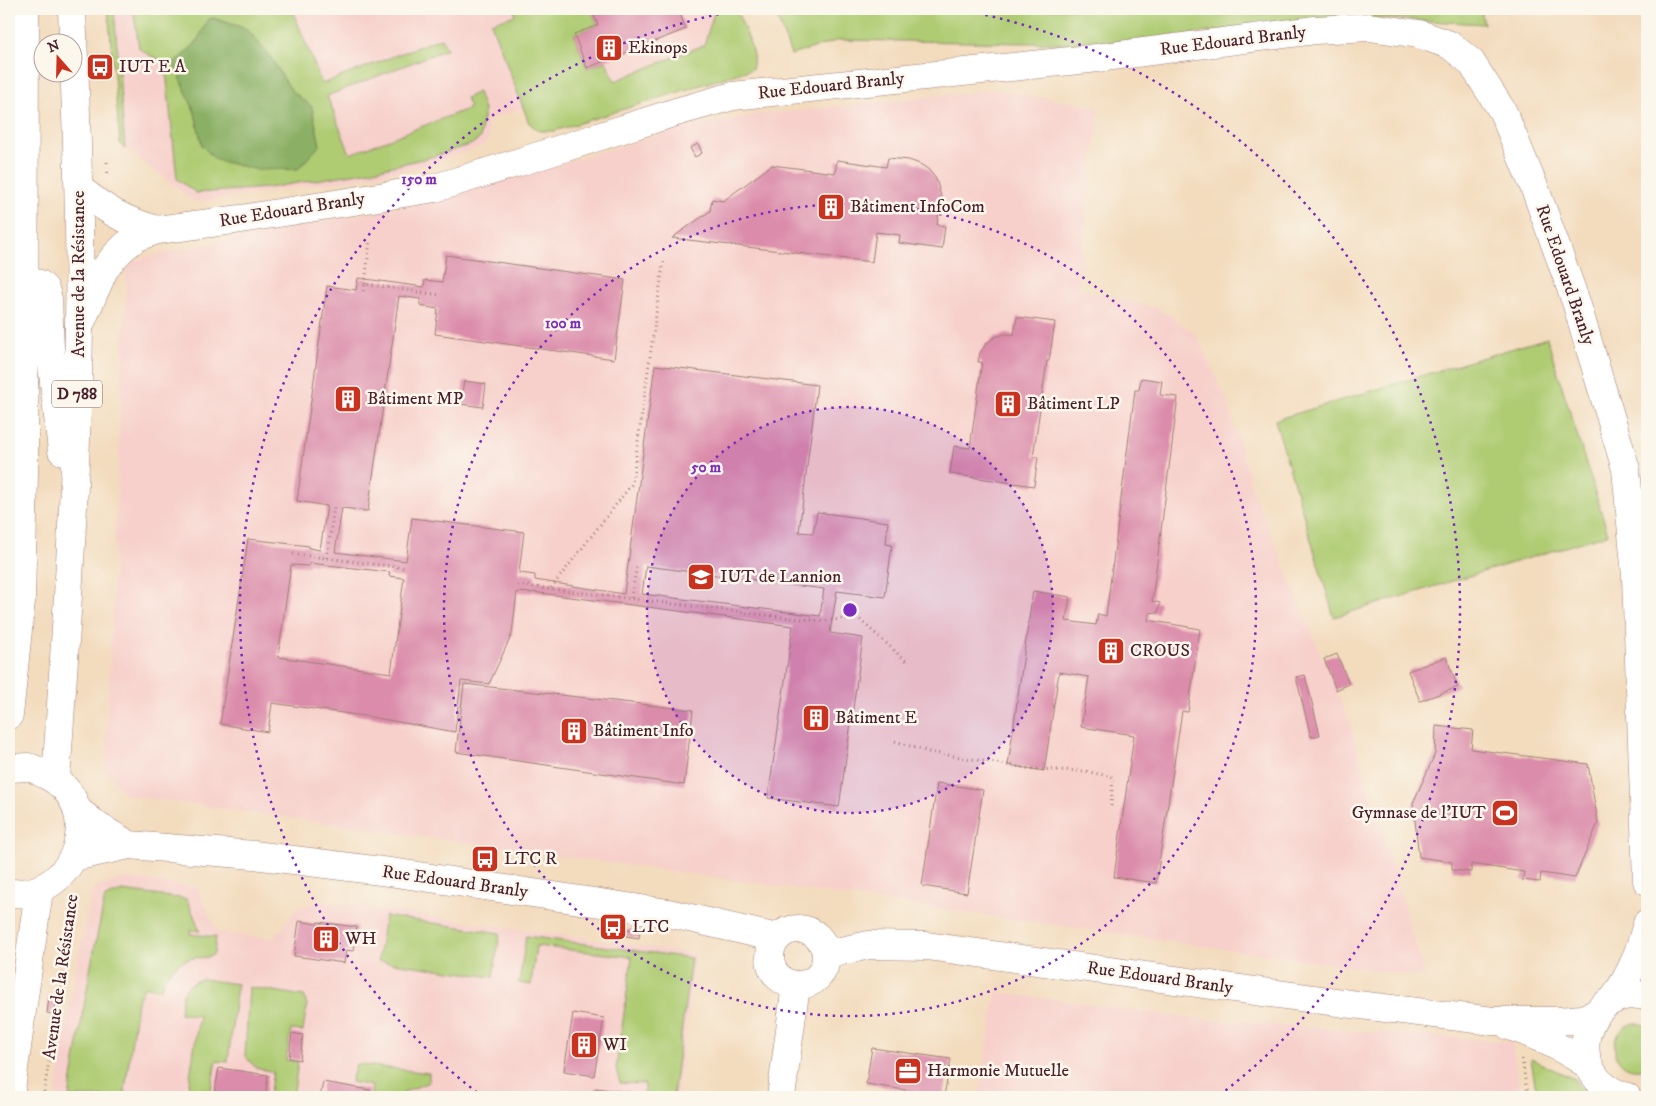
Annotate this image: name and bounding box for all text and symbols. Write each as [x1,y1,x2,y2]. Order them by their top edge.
street label: Rue Edouard Branly [1159,21,1308,61]
north arrow [32,32,82,82]
building icon: Ekinops [594,33,624,63]
text: N [45,36,63,57]
place label: Ekinops [628,37,687,59]
bus stop icon: IUT E A [85,52,115,82]
place label: IUT E A [119,56,186,78]
street label: Rue Edouard Branly [757,67,906,105]
text: 150 m [401,170,437,189]
street label: Rue Edouard Branly [218,188,367,232]
street label: Avenue de la Résistance [68,191,90,357]
building icon: Bâtiment InfoCom [816,192,846,222]
place label: Bâtiment InfoCom [850,196,985,218]
street label: Rue Edouard Branly [1531,202,1599,349]
text: 100 m [545,314,582,333]
road number: D 788 [52,380,102,408]
building icon: Bâtiment MP [333,384,363,414]
place label: Bâtiment MP [367,388,463,410]
building icon: Bâtiment LP [993,389,1023,419]
place label: Bâtiment LP [1027,393,1120,415]
text: 50 m [690,458,722,477]
school or university icon: IUT de Lannion [686,562,716,592]
place label: IUT de Lannion [720,566,842,588]
centre of rings [841,601,859,619]
building icon: CROUS [1096,636,1126,666]
place label: CROUS [1130,640,1190,662]
building icon: Bâtiment E [801,703,831,733]
place label: Bâtiment E [835,707,917,729]
building icon: Bâtiment Info [559,716,589,746]
place label: Bâtiment Info [593,720,694,742]
sports icon: Gymnase de l'IUT [1490,798,1520,828]
place label: Gymnase de l'IUT [1352,802,1486,824]
bus stop icon: LTC R [470,844,500,874]
place label: LTC R [504,848,557,870]
street label: Rue Edouard Branly [381,861,530,903]
street label: Avenue de la Résistance [38,893,84,1061]
bus stop icon: LTC [598,912,628,942]
place label: LTC [632,916,669,938]
building icon: WH [311,924,341,954]
place label: WH [344,928,377,950]
street label: Rue Edouard Branly [1086,957,1235,999]
building icon: WI [569,1030,599,1060]
place label: WI [602,1034,627,1056]
office icon: Harmonie Mutuelle [893,1056,923,1086]
place label: Harmonie Mutuelle [927,1060,1069,1082]

